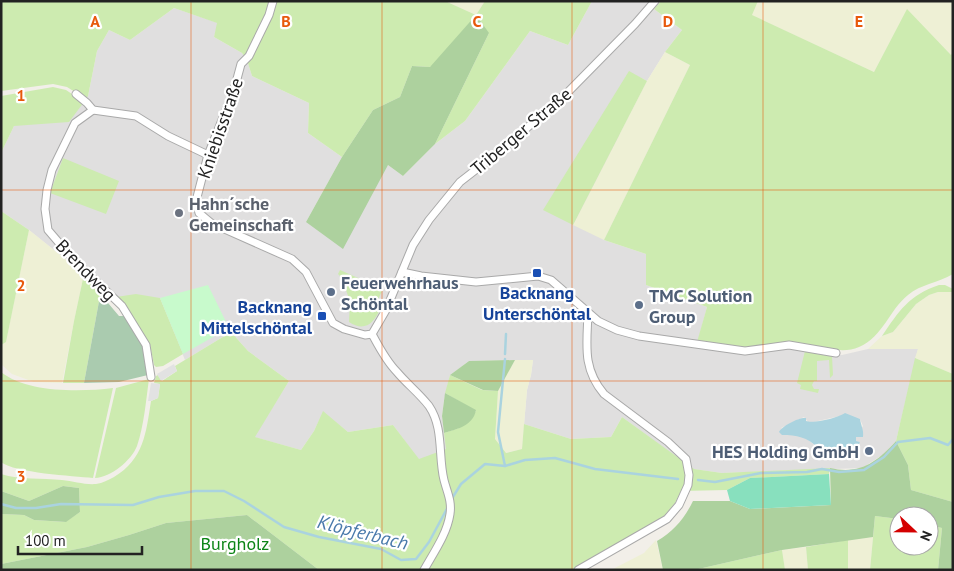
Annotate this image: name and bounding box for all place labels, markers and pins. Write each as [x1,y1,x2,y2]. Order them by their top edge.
place label: Hahn´sche Gemeinschaft [189,192,294,236]
marker: Hahn´sche Gemeinschaft [173,207,185,219]
marker: Backnang Unterschöntal [531,267,543,279]
place label: Feuerwehrhaus Schöntal [341,271,459,315]
place label: Backnang Unterschöntal [483,281,592,325]
place label: TMC Solution Group [649,284,752,328]
marker: Feuerwehrhaus Schöntal [325,286,337,298]
place label: Backnang Mittelschöntal [201,295,313,339]
marker: TMC Solution Group [633,299,645,311]
marker: Backnang Mittelschöntal [316,310,328,322]
place label: HES Holding GmbH [712,440,859,463]
marker: HES Holding GmbH [863,445,875,457]

